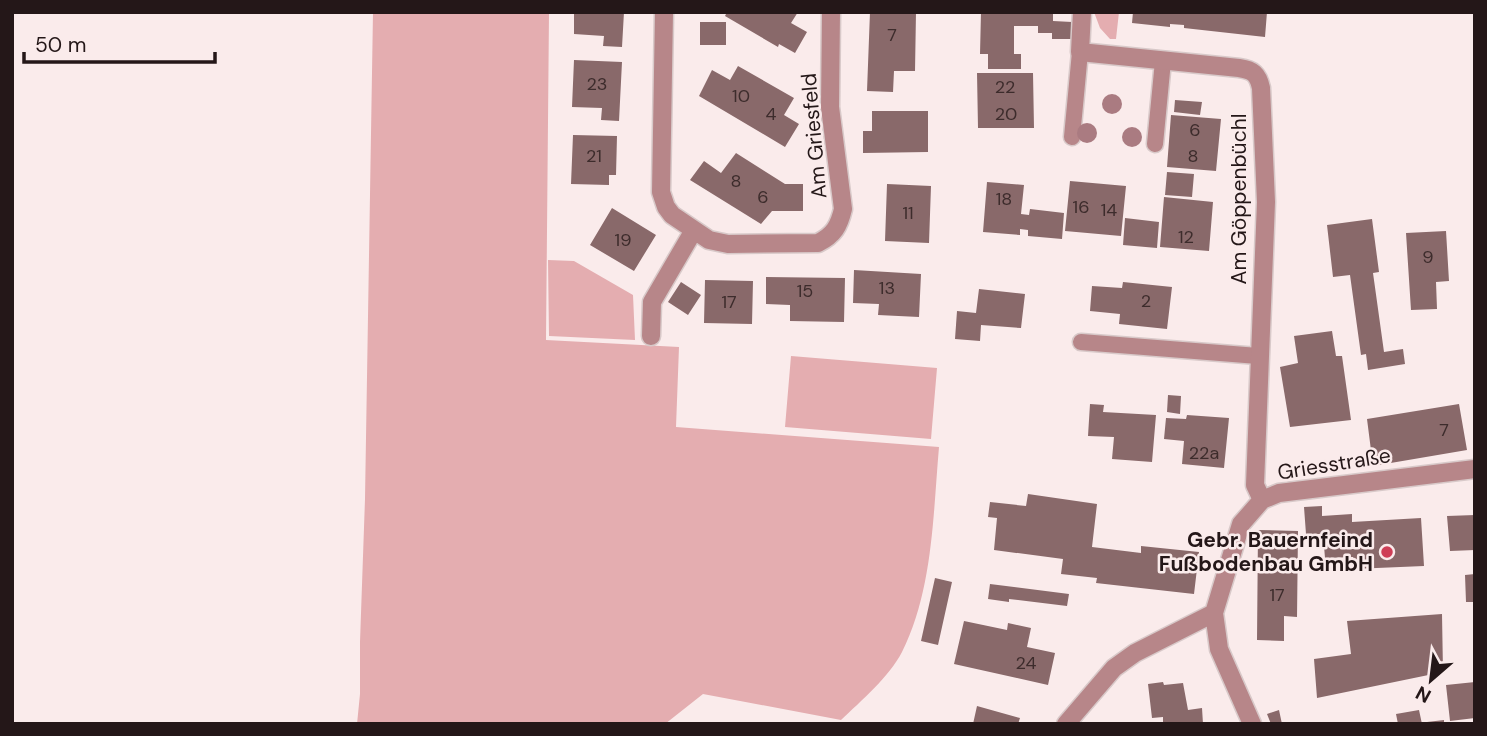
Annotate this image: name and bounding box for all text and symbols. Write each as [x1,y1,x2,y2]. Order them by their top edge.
scale bar [24,21,215,65]
house number: 7 [887,23,897,47]
text: 50 m [35,31,86,59]
house number: 23 [586,72,608,96]
street label: Am Griesfeld [795,72,833,200]
house number: 22 [995,75,1015,99]
house number: 10 [732,84,750,108]
house number: 4 [766,102,777,126]
house number: 20 [995,102,1017,126]
street label: Am Göppenbüchl [1225,114,1253,284]
house number: 6 [1189,118,1201,142]
house number: 21 [586,144,602,168]
house number: 8 [1188,144,1198,168]
house number: 8 [731,169,741,193]
house number: 6 [757,185,769,209]
house number: 18 [996,187,1012,211]
house number: 16 [1073,195,1089,219]
house number: 14 [1101,198,1117,222]
house number: 11 [902,201,914,225]
house number: 12 [1178,225,1194,249]
house number: 19 [615,228,631,252]
house number: 9 [1422,245,1434,269]
house number: 13 [879,276,895,300]
house number: 15 [797,279,813,303]
house number: 2 [1141,289,1151,313]
house number: 17 [721,290,737,314]
house number: 7 [1439,418,1449,442]
house number: 22a [1189,441,1219,465]
street label: Griesstraße [1275,441,1393,487]
place label: Gebr. Bauernfeind Fußbodenbau GmbH [1159,526,1373,578]
marker: Gebr. Bauernfeind Fußbodenbau GmbH [1379,544,1395,560]
house number: 17 [1269,583,1285,607]
north arrow [1396,645,1466,715]
house number: 24 [1016,651,1037,675]
text: N [1411,680,1435,709]

